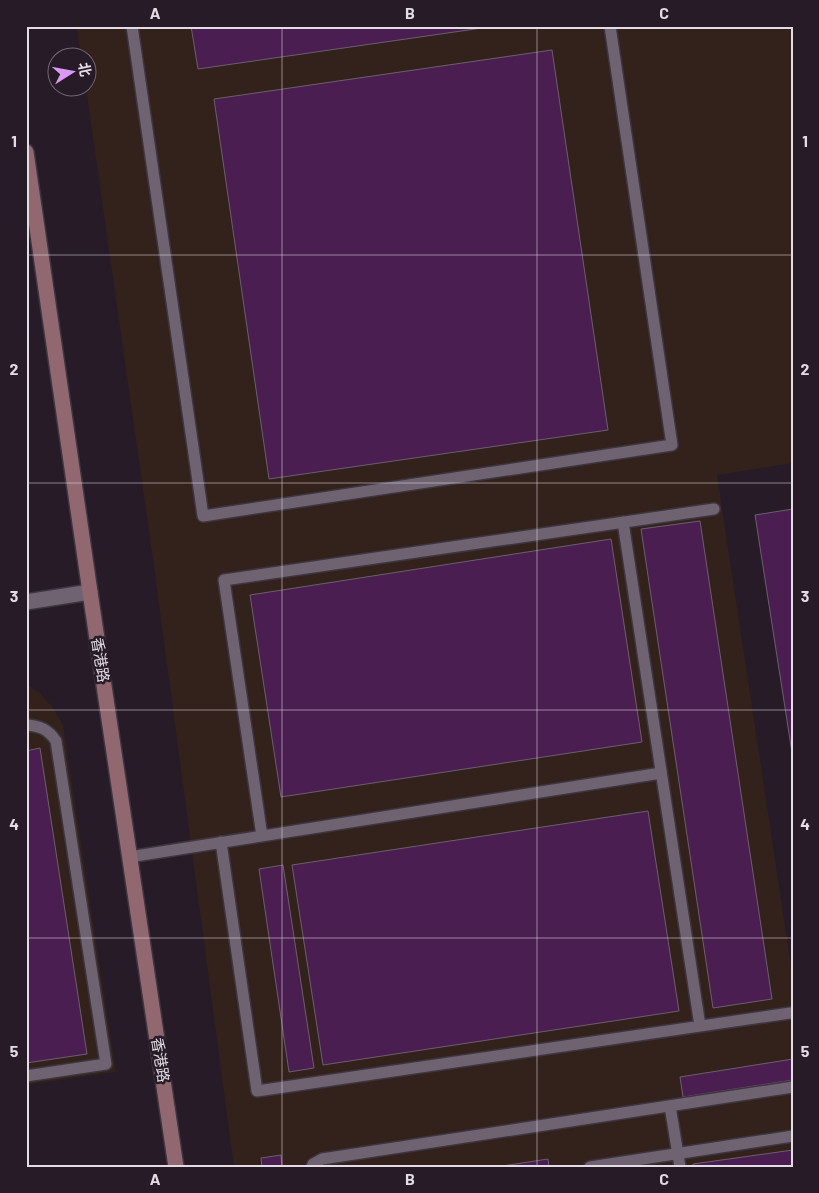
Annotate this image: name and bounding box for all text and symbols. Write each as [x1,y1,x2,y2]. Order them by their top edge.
text: A [150,3,161,22]
text: B [405,3,415,22]
text: C [659,3,669,22]
north arrow [48,48,98,98]
text: 北 [76,61,95,78]
text: 1 [11,131,17,150]
text: 1 [802,131,808,150]
text: 2 [10,359,19,378]
text: 2 [801,359,810,378]
text: 3 [10,586,18,605]
text: 3 [801,586,809,605]
street label: 香港路 [89,636,113,683]
text: 4 [9,814,19,833]
text: 4 [800,814,810,833]
street label: 香港路 [149,1036,173,1083]
text: 5 [10,1041,19,1060]
text: 5 [801,1041,810,1060]
text: A [150,1169,161,1188]
text: B [405,1169,415,1188]
text: C [659,1169,669,1188]

